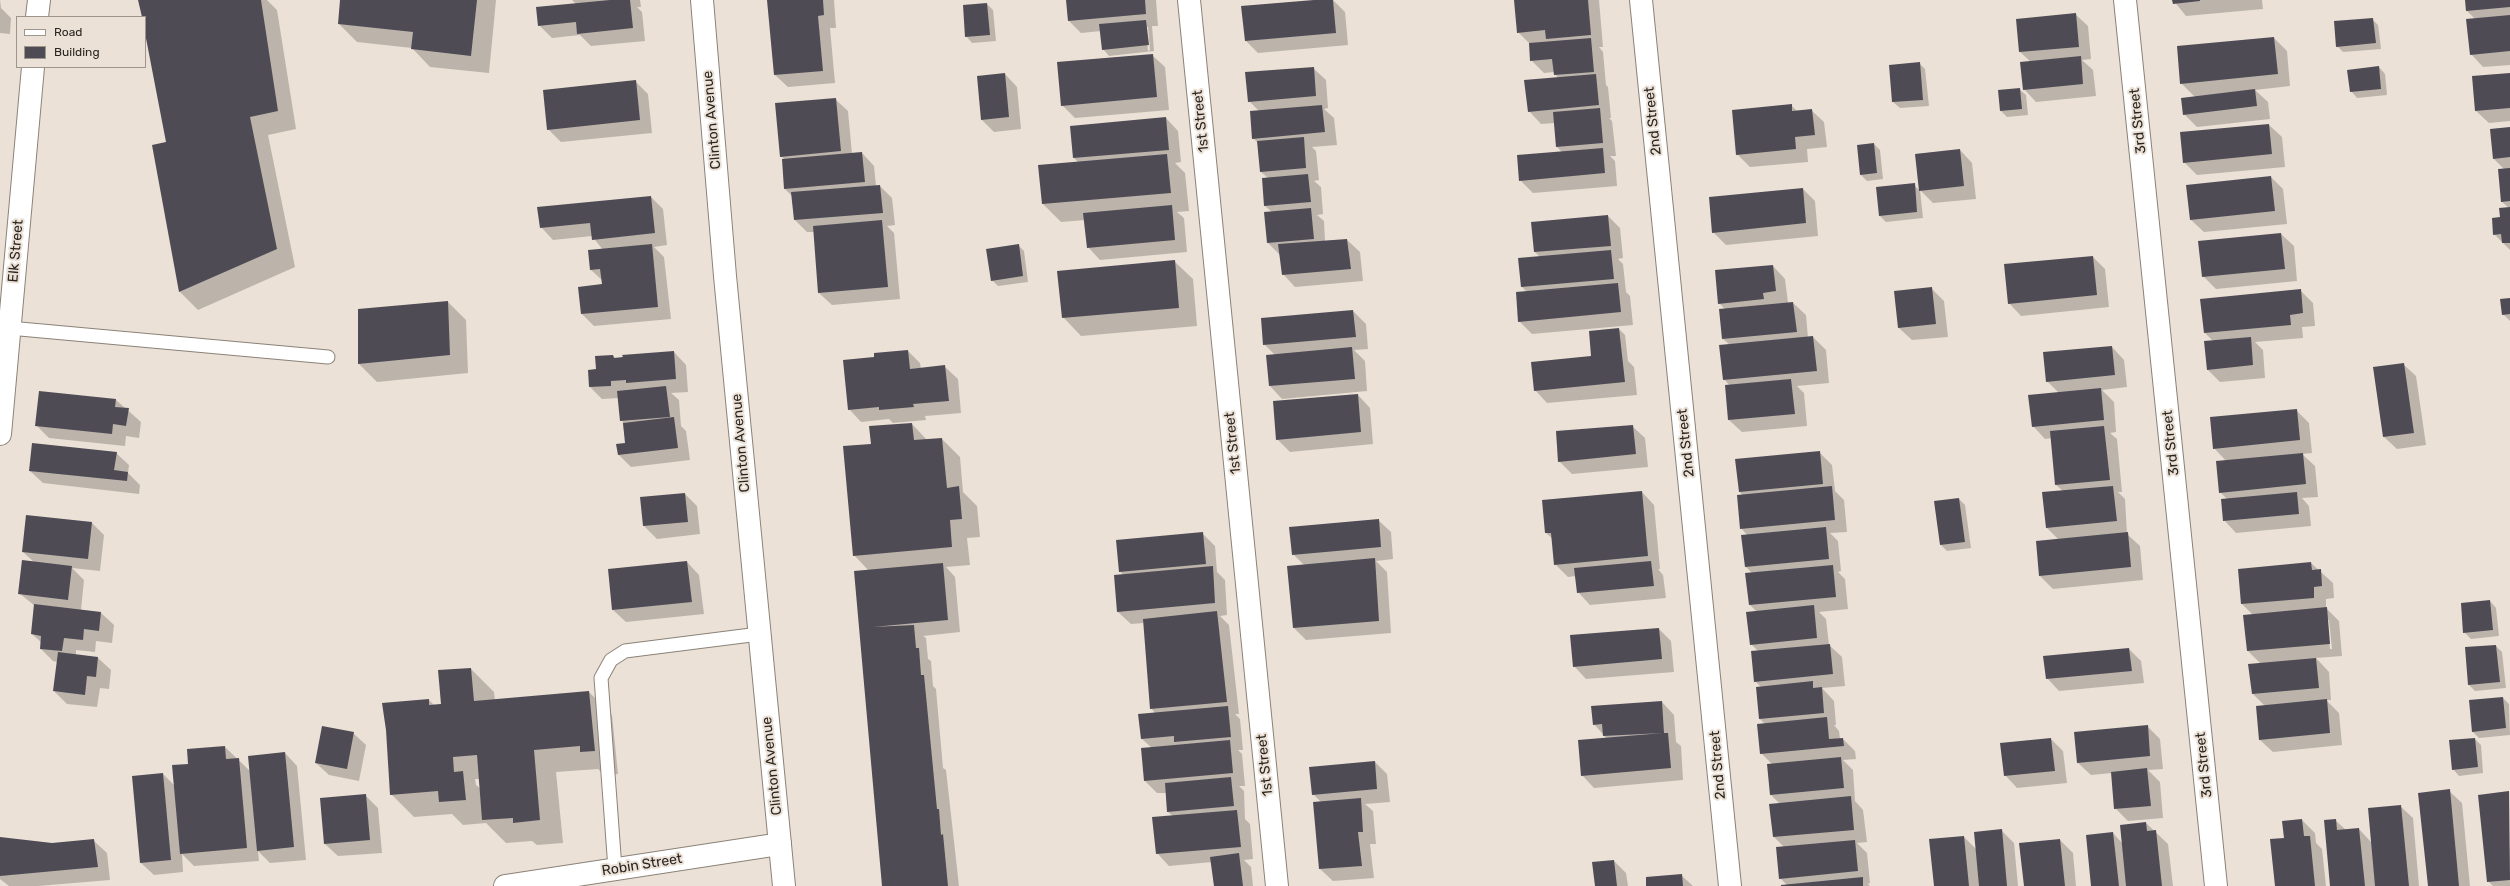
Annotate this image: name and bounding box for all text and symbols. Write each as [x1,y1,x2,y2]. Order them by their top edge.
legend [16,16,146,68]
text: Road [54,25,82,39]
text: Building [54,45,100,59]
street label: Clinton Avenue [699,70,725,170]
street label: 2nd Street [1641,86,1665,156]
street label: 3rd Street [2126,87,2150,155]
street label: 1st Street [1189,89,1213,153]
street label: Elk Street [5,219,27,283]
street label: Clinton Avenue [728,393,754,493]
street label: 2nd Street [1674,408,1698,478]
street label: 3rd Street [2159,409,2183,477]
street label: 1st Street [1221,411,1245,475]
street label: Clinton Avenue [758,716,786,816]
street label: 2nd Street [1707,730,1729,800]
street label: 3rd Street [2192,731,2216,799]
street label: 1st Street [1253,733,1277,797]
street label: Robin Street [601,850,683,880]

